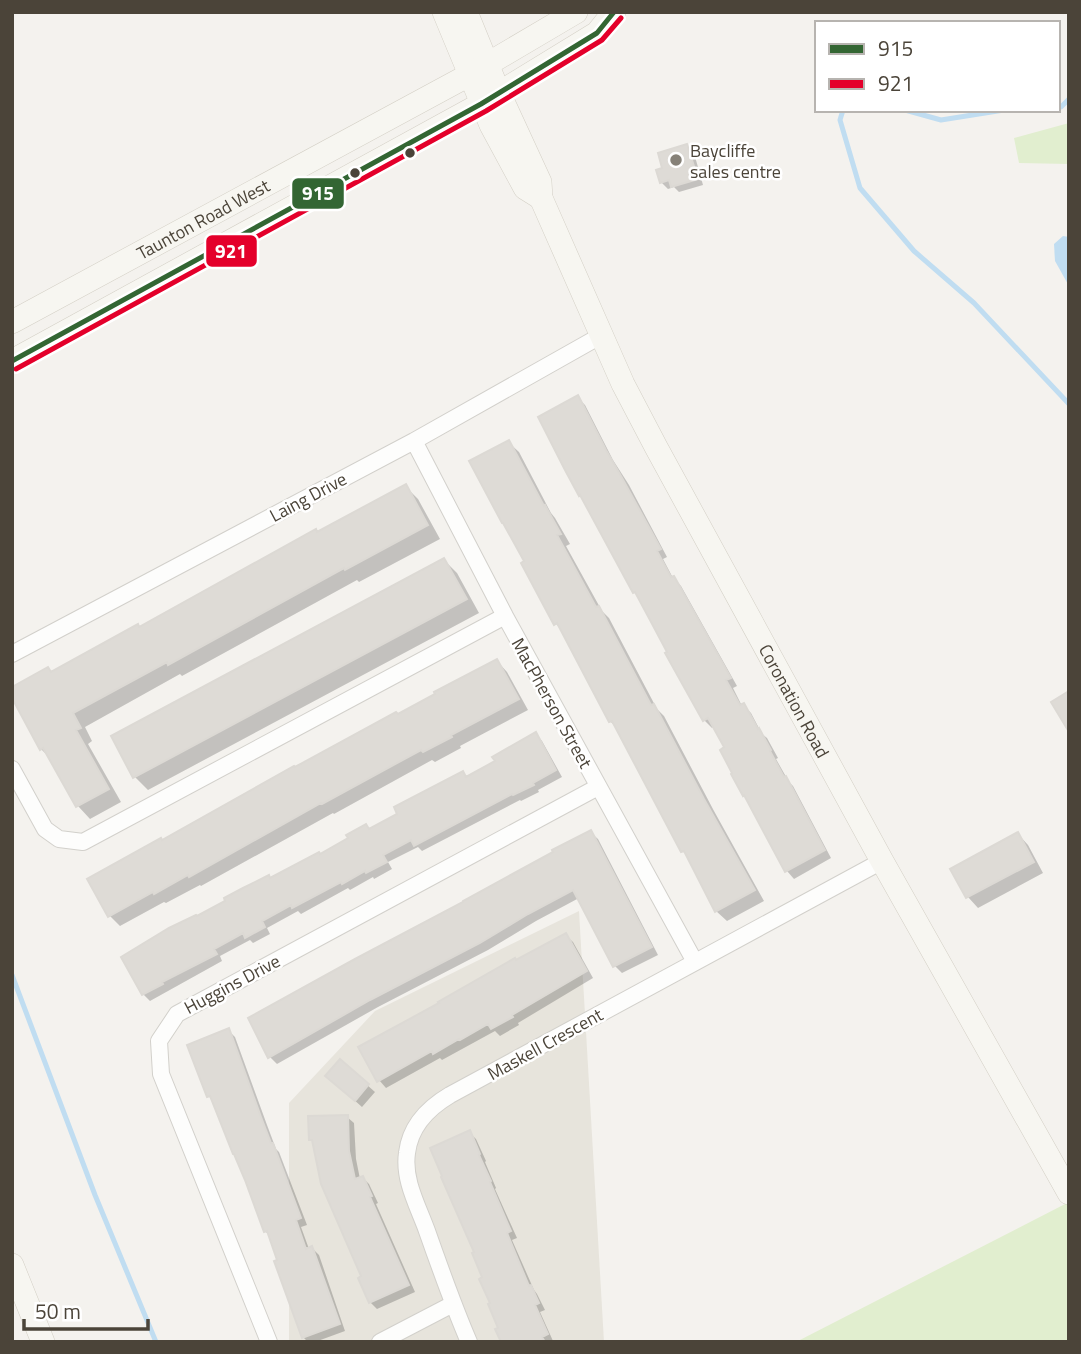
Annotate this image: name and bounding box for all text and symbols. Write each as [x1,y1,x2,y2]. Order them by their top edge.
legend [815,21,1060,112]
text: 915 [878,32,913,64]
text: 921 [878,67,913,99]
place label: Baycliffe sales centre [690,137,781,185]
unlabelled marker [403,146,417,160]
marker: Baycliffe sales centre [668,152,684,168]
unlabelled marker [348,166,362,180]
street label: Taunton Road West [131,171,275,266]
line badge: 915 [291,177,345,210]
text: 915 [302,178,334,207]
line badge: 921 [205,234,258,268]
text: 921 [215,236,247,265]
street label: Laing Drive [265,465,351,529]
street label: MacPherson Street [505,633,599,774]
street label: Coronation Road [753,639,837,762]
street label: Huggins Drive [179,947,285,1021]
street label: Maskell Crescent [482,1001,608,1087]
scale bar [24,1288,149,1332]
text: 50 m [35,1295,81,1327]

